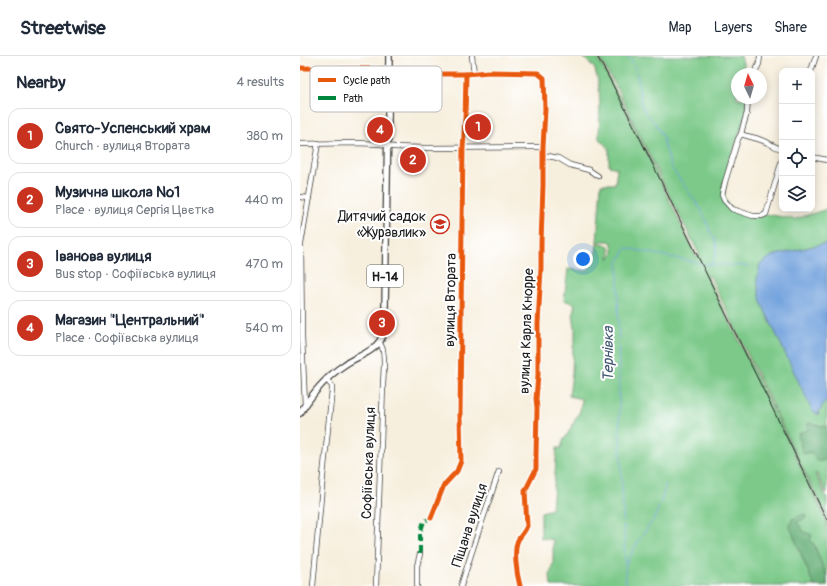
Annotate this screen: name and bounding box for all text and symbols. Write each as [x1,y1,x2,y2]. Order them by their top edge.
text: Streetwise [20,16,106,40]
text: Map [669,19,692,36]
text: Layers [714,19,752,36]
text: Share [774,19,807,36]
legend [310,66,442,112]
north arrow [731,68,767,104]
map controls [779,68,815,212]
button: + [779,68,815,104]
text: Nearby [16,72,65,93]
text: 4 results [237,74,284,90]
text: Cycle path [343,74,390,87]
text: Path [343,92,363,105]
button: − [779,104,815,140]
pin: 1 [465,112,491,142]
pin: 4 [367,115,393,145]
text: Свято-Успенський храм [55,119,211,138]
text: 1 [27,128,33,144]
text: 380 m [246,128,283,144]
text: Church · вулиця Втората [55,138,190,154]
button: locate [779,140,815,176]
pin: 2 [400,145,426,175]
button: layers [779,176,815,212]
text: Музична школа №1 [55,183,180,202]
text: 2 [26,192,34,208]
text: 440 m [245,192,283,208]
text: Place · вулиця Сергія Цвєтка [55,202,214,218]
place label: Дитячий садок «Журавлик» [337,208,426,241]
school or university icon: Дитячий садок «Журавлик» [429,213,451,235]
text: Іванова вулиця [55,247,152,266]
your location [573,249,593,269]
street label: вулиця Втората [441,253,460,347]
text: 3 [26,256,34,272]
text: 470 m [245,256,283,272]
road number: Н-14 [367,265,403,287]
text: Bus stop · Софіївська вулиця [55,266,216,282]
street label: вулиця Карла Кнорре [516,268,537,394]
pin: 3 [369,308,395,338]
text: Магазин "Центральний" [55,311,205,330]
text: 4 [26,320,34,336]
text: 540 m [245,320,283,336]
water label: Тернівка [599,325,618,382]
text: Place · Софіївська вулиця [55,330,198,346]
street label: Софіївська вулиця [358,407,379,519]
street label: Піщана вулиця [448,481,491,569]

